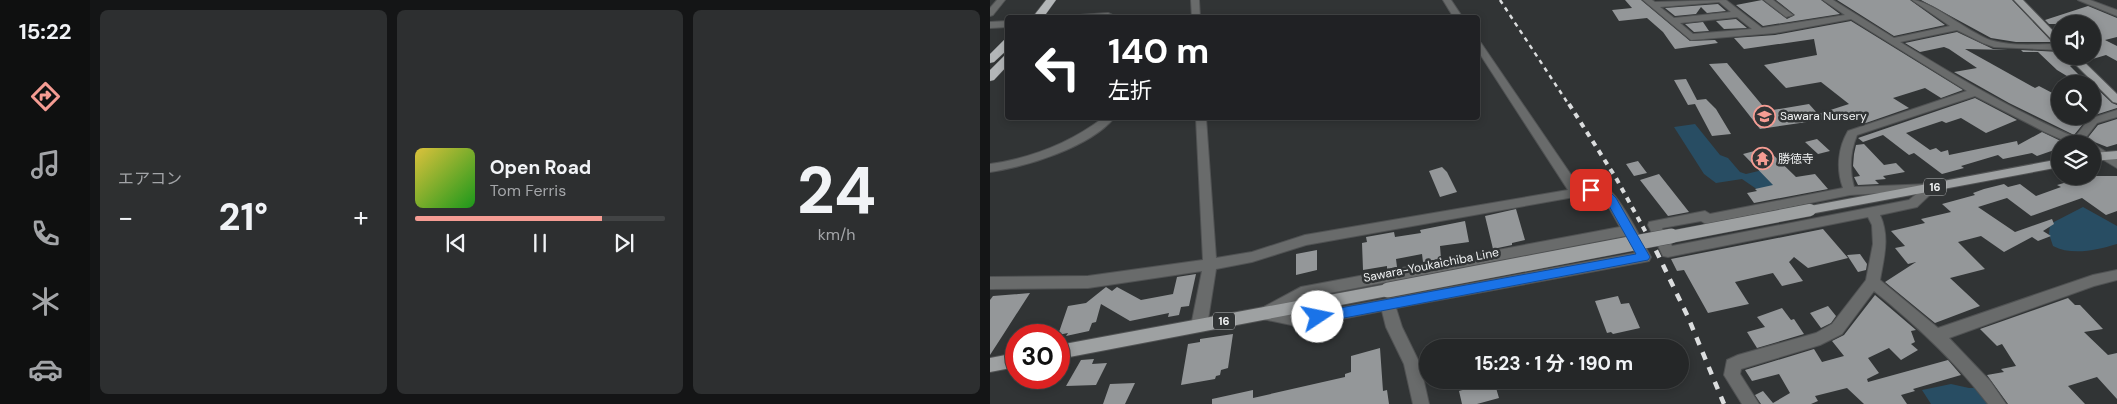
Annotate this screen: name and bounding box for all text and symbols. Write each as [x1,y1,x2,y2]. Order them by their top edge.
map controls [2051,15,2101,185]
button: sound [2051,15,2101,65]
text: 15:22 [19,17,71,46]
text: 140 m [1108,28,1209,74]
icon: left [1025,35,1090,100]
button: search [2051,75,2101,125]
text: 左折 [1108,76,1152,105]
icon: directions [28,79,63,114]
school or university icon: Sawara Nursery [1752,104,1776,128]
place label: Sawara Nursery [1780,108,1867,124]
button: layers [2051,135,2101,185]
icon: music [28,147,63,182]
temple icon: 勝徳寺 [1750,147,1774,171]
text: 24 [797,149,876,233]
place label: 勝徳寺 [1778,151,1814,167]
text: Open Road [490,155,591,180]
text: エアコン [118,168,182,189]
pin [1570,169,1612,211]
icon: arrive [1577,176,1605,204]
road number: 16 [1924,178,1946,196]
text: Tom Ferris [490,180,566,201]
text: 21° [219,192,268,242]
text: − [118,199,133,236]
text: + [353,199,369,236]
icon: phone [28,216,63,251]
text: km/h [818,224,856,245]
icon: previous [442,229,470,257]
icon: pause [526,229,554,257]
icon: next [610,229,638,257]
street label: Sawara-Youkaichiba Line [1362,244,1500,286]
icon: climate [28,284,63,319]
position arrow [1291,290,1343,342]
road number: 16 [1213,312,1235,330]
speed limit sign: 30 [1005,324,1070,389]
text: 15:23 · 1 分 · 190 m [1475,351,1633,376]
icon: car [28,352,63,387]

